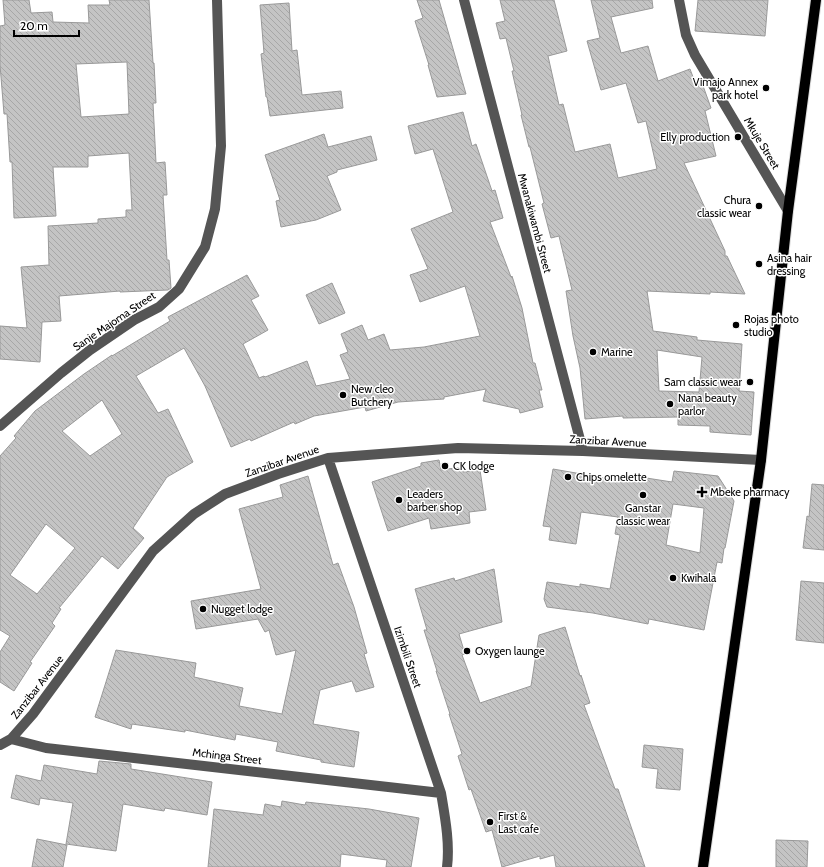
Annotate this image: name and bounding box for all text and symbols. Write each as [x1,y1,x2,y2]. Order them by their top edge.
scale bar [14,12,79,38]
text: 20 m [20,18,48,33]
place label: Vimajo Annex park hotel [693,75,759,102]
marker: Vimajo Annex park hotel [761,83,771,93]
street label: Mkuje Street [741,114,783,172]
place label: Elly production [660,130,730,144]
marker: Elly production [733,132,743,142]
street label: Mwanakiwambi Street [515,172,555,275]
place label: Chura classic wear [697,193,752,220]
marker: Chura classic wear [754,201,764,211]
place label: Asina hair dressing [767,251,812,278]
marker: Asina hair dressing [754,259,764,269]
street label: Sanje Majoma Street [70,288,158,354]
place label: Rojas photo studio [744,312,799,339]
marker: Rojas photo studio [731,320,741,330]
place label: Marine [601,345,633,359]
marker: Marine [588,347,598,357]
place label: Sam classic wear [664,375,743,389]
marker: Sam classic wear [745,377,755,387]
place label: New cleo Butchery [351,382,394,409]
marker: New cleo Butchery [338,390,348,400]
place label: Nana beauty parlor [678,391,737,418]
marker: Nana beauty parlor [665,399,675,409]
street label: Zanzibar Avenue [569,432,647,450]
street label: Zanzibar Avenue [243,442,321,480]
place label: CK lodge [453,459,495,473]
marker: CK lodge [440,461,450,471]
place label: Chips omelette [576,470,647,484]
marker: Chips omelette [563,472,573,482]
place label: Mbeke pharmacy [710,485,790,499]
place label: Leaders barber shop [407,487,462,514]
marker: Mbeke pharmacy [697,487,707,497]
marker: Ganstar classic wear [638,490,648,500]
marker: Leaders barber shop [394,495,404,505]
place label: Ganstar classic wear [616,501,671,528]
place label: Kwihala [681,571,717,585]
marker: Kwihala [668,573,678,583]
place label: Nugget lodge [211,602,273,616]
marker: Nugget lodge [198,604,208,614]
street label: Izimbili Street [391,624,425,690]
place label: Oxygen launge [475,644,545,658]
marker: Oxygen launge [462,646,472,656]
street label: Zanzibar Avenue [8,652,66,722]
street label: Mchinga Street [192,745,263,767]
place label: First & Last cafe [498,809,539,836]
marker: First & Last cafe [485,817,495,827]

